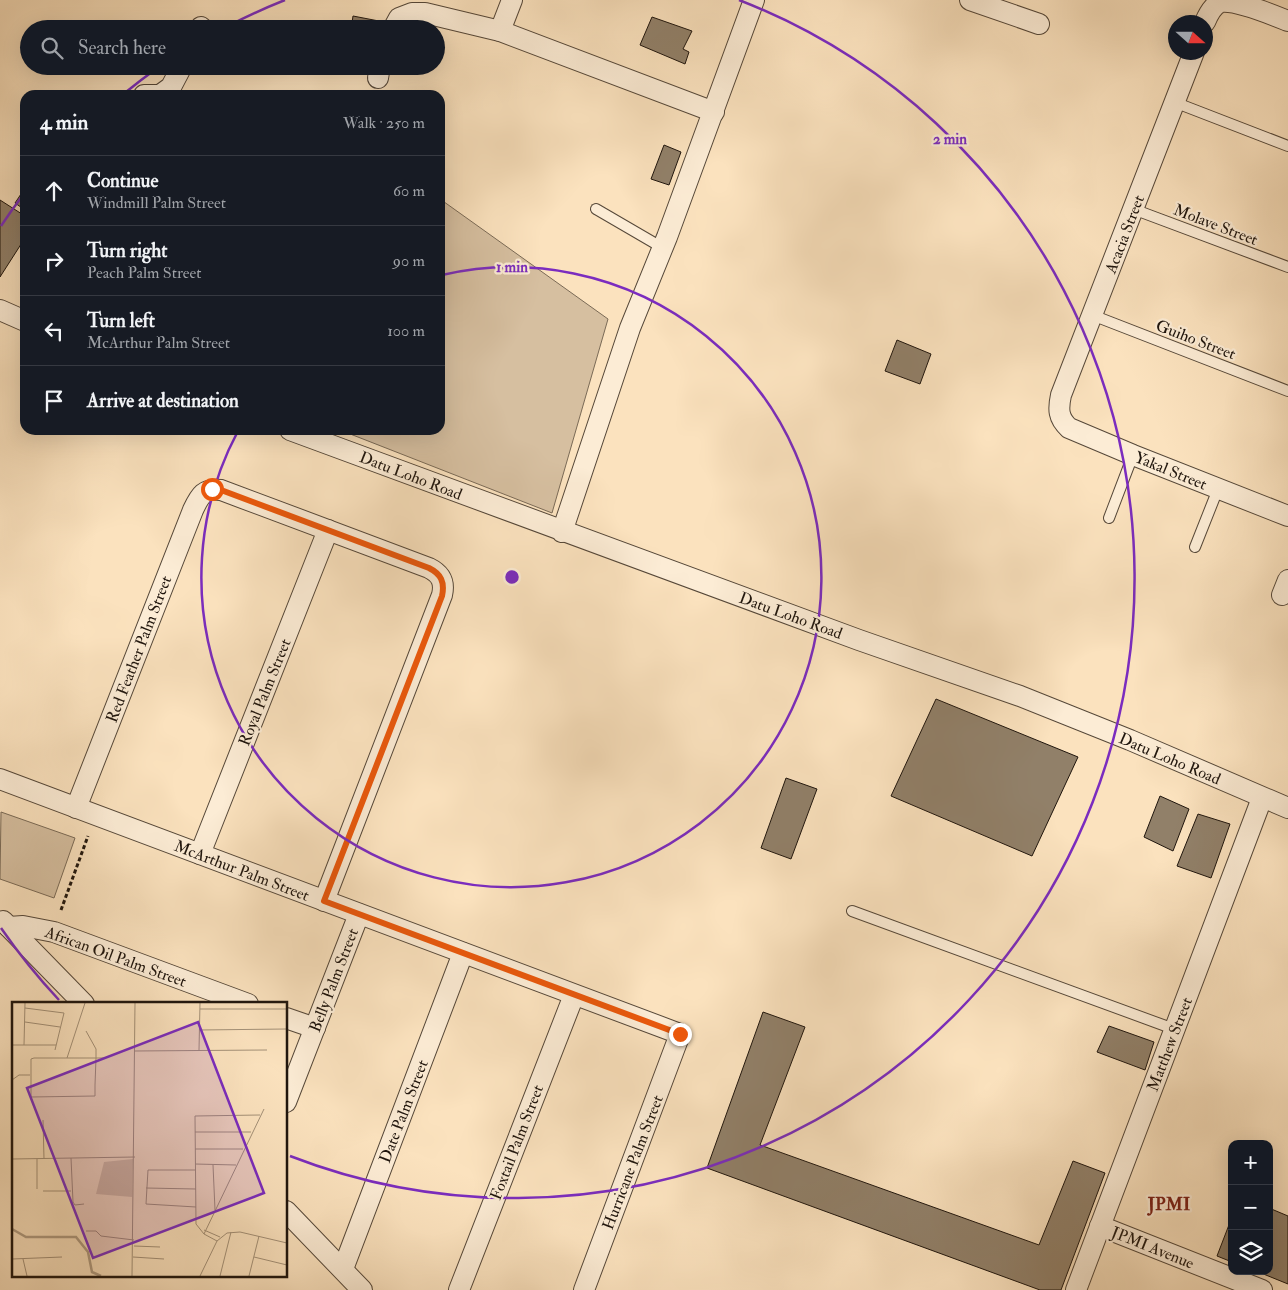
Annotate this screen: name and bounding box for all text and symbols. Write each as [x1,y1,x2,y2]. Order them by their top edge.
north arrow [1168,15,1213,60]
search box [20,20,445,75]
icon: search [38,34,66,62]
text: Search here [78,36,166,60]
text: 4 min [40,109,88,136]
text: Walk · 250 m [343,113,425,133]
text: 2 min [933,130,967,149]
text: Continue [87,169,158,193]
icon: ahead [40,177,68,205]
text: 60 m [393,181,425,201]
street label: Acacia Street [1100,192,1149,277]
text: Windmill Palm Street [87,193,226,213]
street label: Molave Street [1171,200,1261,250]
text: Turn right [87,239,167,263]
icon: right [40,247,68,275]
text: 90 m [393,251,425,271]
text: 1 min [496,258,528,277]
text: Peach Palm Street [87,263,201,283]
text: Turn left [87,309,155,333]
street label: Guiho Street [1153,316,1238,364]
icon: left [40,317,68,345]
text: 100 m [387,321,425,341]
text: McArthur Palm Street [87,333,230,353]
icon: arrive [40,387,68,415]
text: Arrive at destination [87,389,239,413]
street label: Datu Loho Road [356,447,465,505]
street label: Yakal Street [1132,447,1210,494]
route start [201,478,224,501]
centre of rings [503,568,521,586]
street label: Red Feather Palm Street [102,573,176,726]
street label: Datu Loho Road [736,588,845,644]
street label: Royal Palm Street [234,636,296,749]
street label: Datu Loho Road [1116,728,1224,789]
street label: McArthur Palm Street [171,836,312,906]
street label: African Oil Palm Street [41,922,189,992]
street label: Belly Palm Street [305,926,363,1035]
street label: Matthew Street [1143,994,1197,1094]
inset map [12,1002,288,1278]
route end [669,1023,692,1046]
street label: Date Palm Street [375,1057,433,1166]
street label: Foxtail Palm Street [486,1082,548,1203]
street label: Hurricane Palm Street [598,1092,668,1233]
map controls [1228,1140,1273,1275]
button: + [1228,1140,1273,1185]
button: − [1228,1185,1273,1230]
district label: JPMI [1147,1193,1190,1216]
street label: JPMI Avenue [1107,1222,1197,1275]
button: layers [1228,1230,1273,1275]

